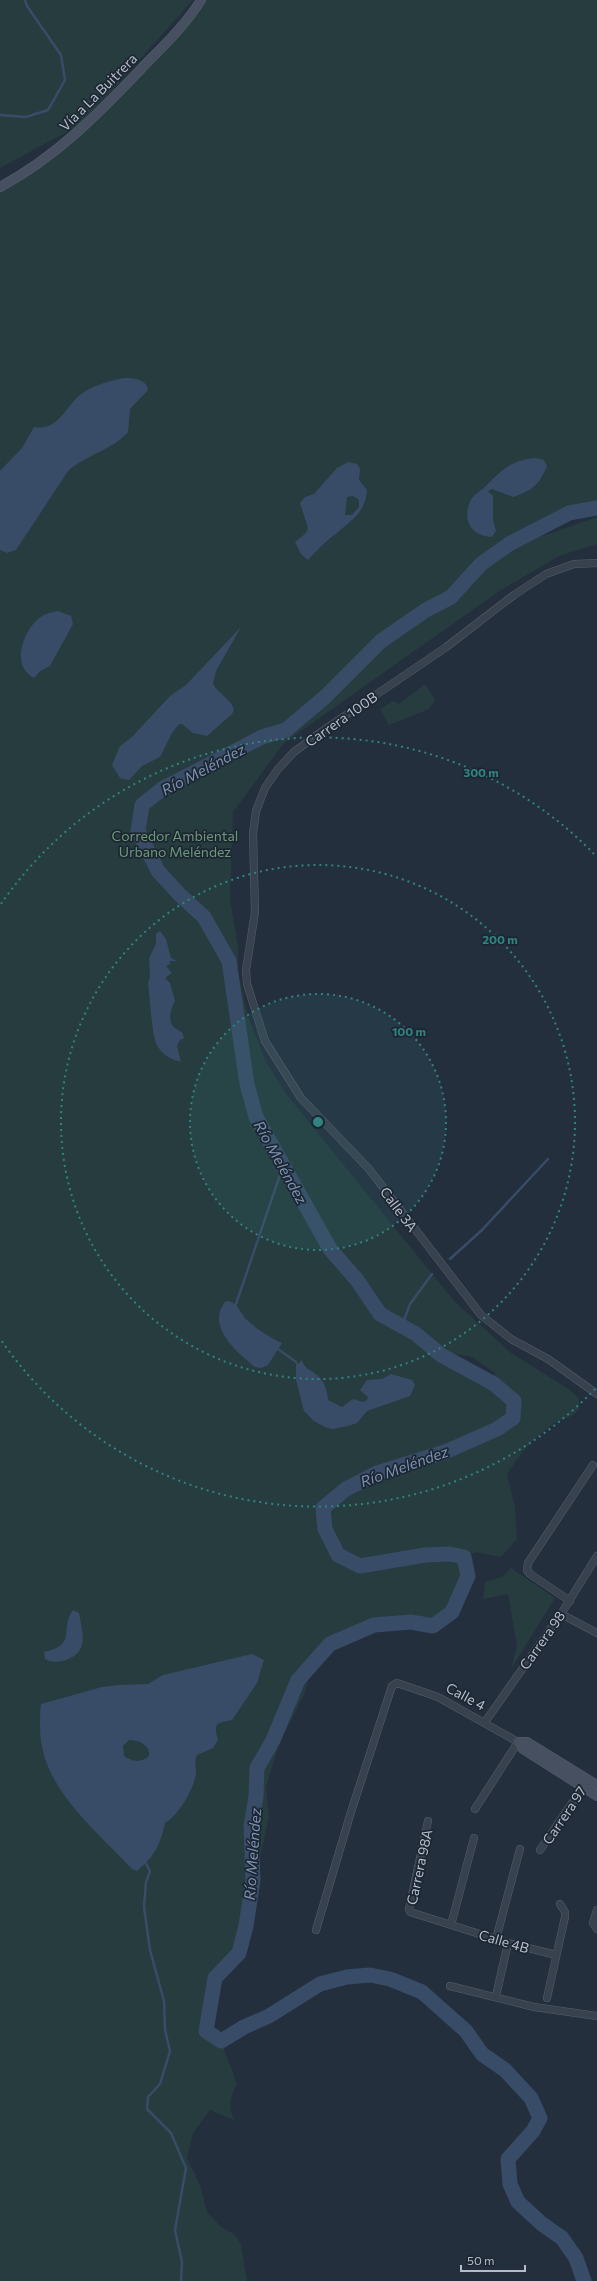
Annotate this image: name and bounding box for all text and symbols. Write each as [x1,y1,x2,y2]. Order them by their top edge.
street label: Vía a La Buitrera [56,50,140,134]
street label: Carrera 100B [302,688,380,750]
water label: Río Meléndez [158,739,248,799]
text: 300 m [463,765,499,779]
park label: Corredor Ambiental Urbano Meléndez [112,827,238,860]
text: 200 m [482,932,518,946]
text: 100 m [392,1024,426,1038]
centre of rings [311,1115,325,1129]
water label: Río Meléndez [251,1117,312,1207]
street label: Calle 3A [377,1183,421,1235]
water label: Río Meléndez [358,1442,451,1490]
street label: Carrera 98 [516,1607,568,1673]
street label: Calle 4 [443,1679,489,1714]
street label: Carrera 97 [538,1783,590,1847]
water label: Río Meléndez [240,1807,264,1901]
street label: Carrera 98A [403,1827,435,1906]
street label: Calle 4B [477,1926,531,1956]
scale bar [461,2247,525,2273]
text: 50 m [467,2253,495,2267]

